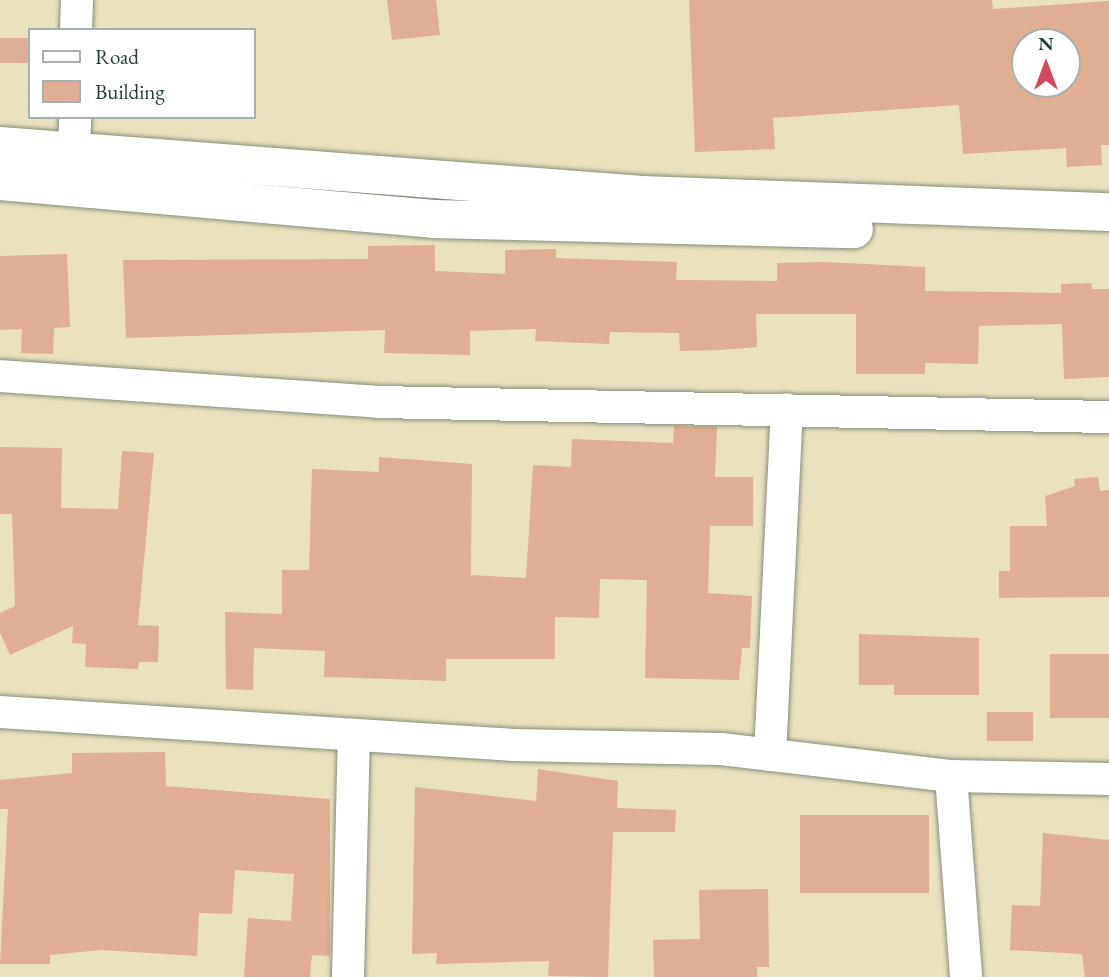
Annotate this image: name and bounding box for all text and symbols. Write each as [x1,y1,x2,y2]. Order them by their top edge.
legend [28,28,256,119]
north arrow [1011,28,1081,98]
text: N [1038,31,1054,56]
text: Road [95,43,139,70]
text: Building [95,78,165,105]

